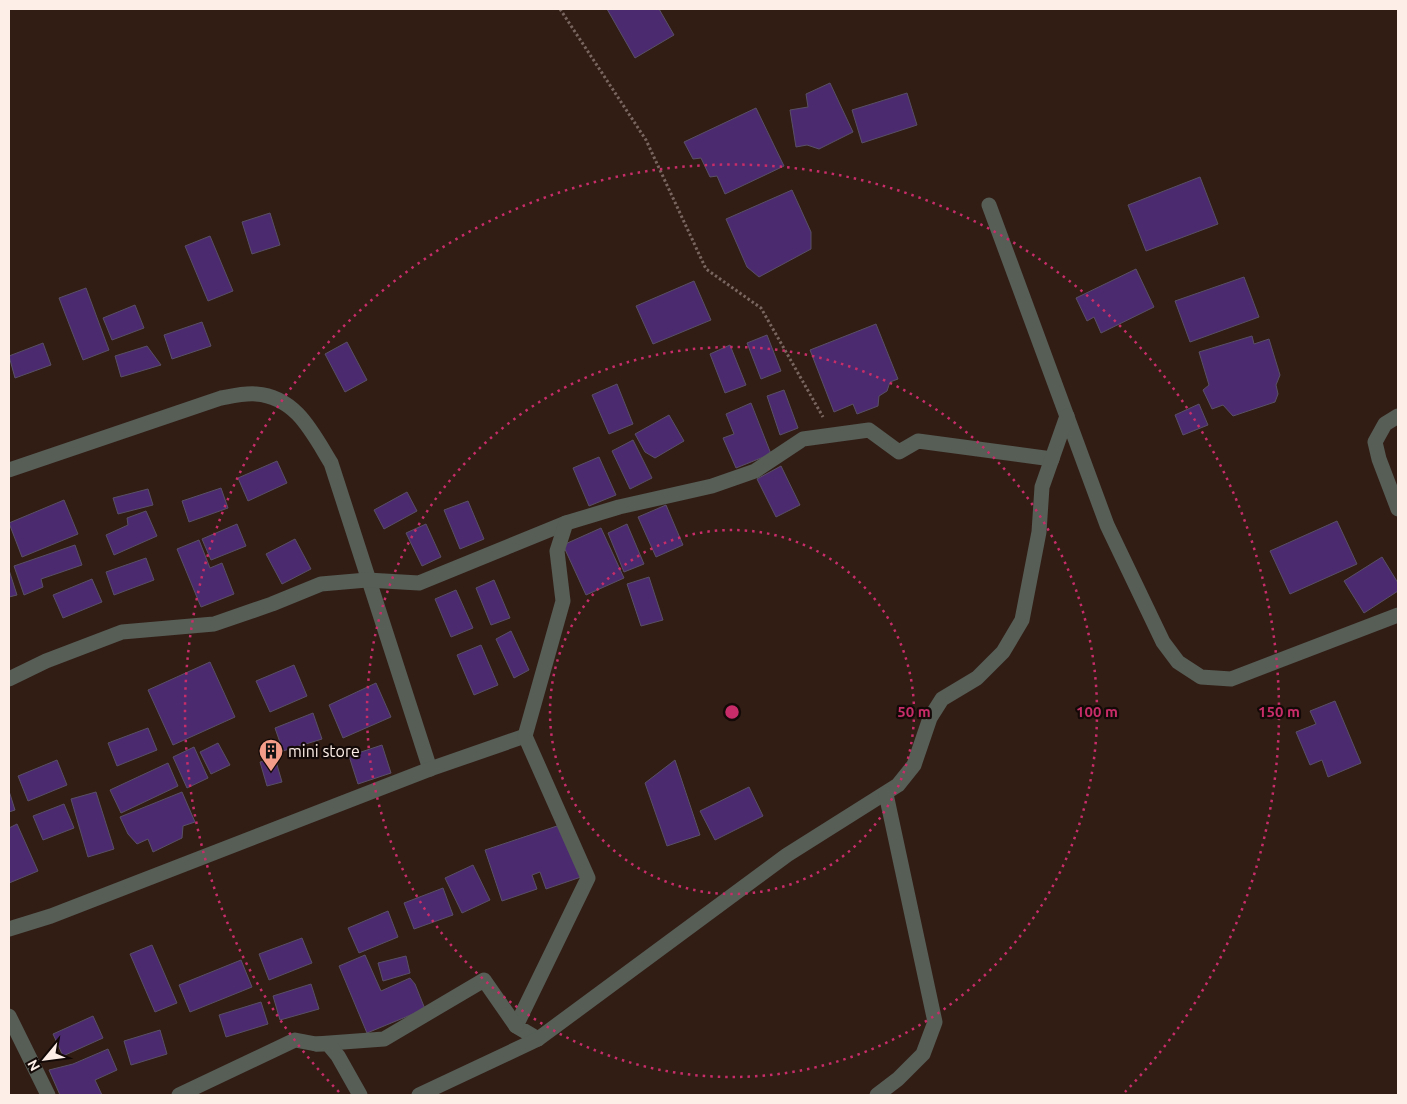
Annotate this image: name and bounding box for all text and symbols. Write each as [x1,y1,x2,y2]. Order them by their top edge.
centre of rings [723,703,741,721]
text: 50 m [897,703,931,720]
text: 100 m [1076,703,1118,720]
text: 150 m [1258,703,1300,720]
building icon: mini store [258,738,284,772]
place label: mini store [288,742,360,760]
north arrow [20,1034,70,1084]
text: N [24,1057,43,1074]

